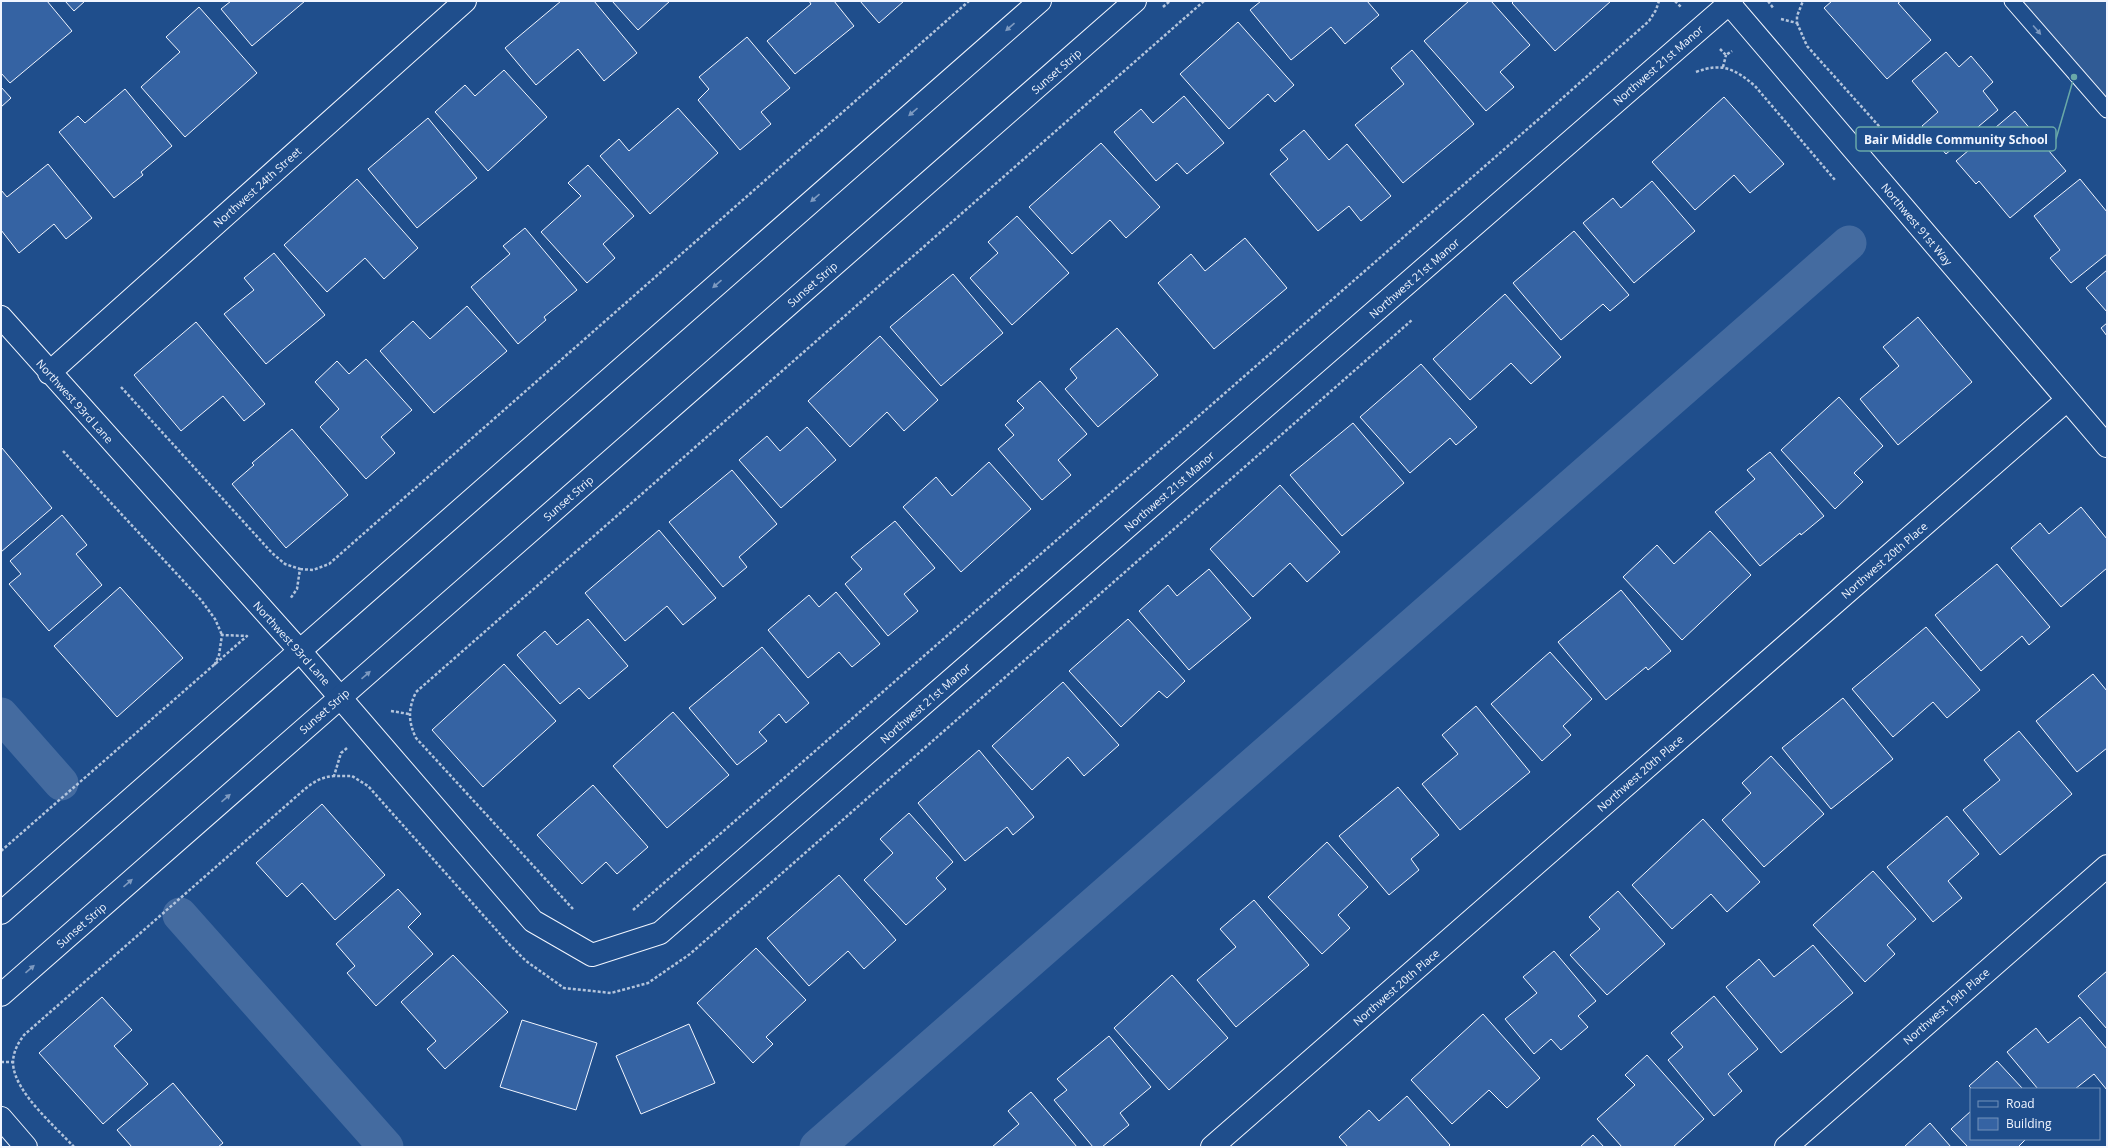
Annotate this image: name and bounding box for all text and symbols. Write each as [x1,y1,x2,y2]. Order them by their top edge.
street label: Northwest 21st Manor [1610,21,1707,108]
one-way arrow [1005,22,1016,31]
one-way arrow [2033,25,2042,36]
street label: Sunset Strip [1028,45,1084,97]
one-way arrow [907,108,918,117]
callout: Bair Middle Community School [1856,127,2056,151]
text: Bair Middle Community School [1864,131,2048,148]
street label: Northwest 24th Street [210,143,304,231]
street label: Northwest 91st Way [1878,180,1956,269]
one-way arrow [810,194,820,203]
street label: Northwest 21st Manor [1366,234,1463,321]
street label: Sunset Strip [784,258,840,310]
one-way arrow [712,279,722,289]
street label: Northwest 93rd Lane [33,356,117,446]
street label: Northwest 21st Manor [1121,447,1218,534]
street label: Sunset Strip [540,472,596,524]
street label: Northwest 20th Place [1838,518,1930,602]
street label: Northwest 93rd Lane [250,598,334,688]
street label: Northwest 21st Manor [877,659,974,746]
one-way arrow [361,671,370,680]
street label: Sunset Strip [296,685,352,737]
street label: Northwest 20th Place [1594,731,1686,815]
one-way arrow [221,793,231,802]
one-way arrow [123,879,133,888]
street label: Sunset Strip [53,899,109,951]
street label: Northwest 20th Place [1350,945,1442,1029]
street label: Northwest 19th Place [1900,964,1992,1048]
one-way arrow [26,965,35,974]
legend [1970,1088,2100,1140]
text: Road [2006,1095,2035,1112]
text: Building [2006,1115,2052,1132]

